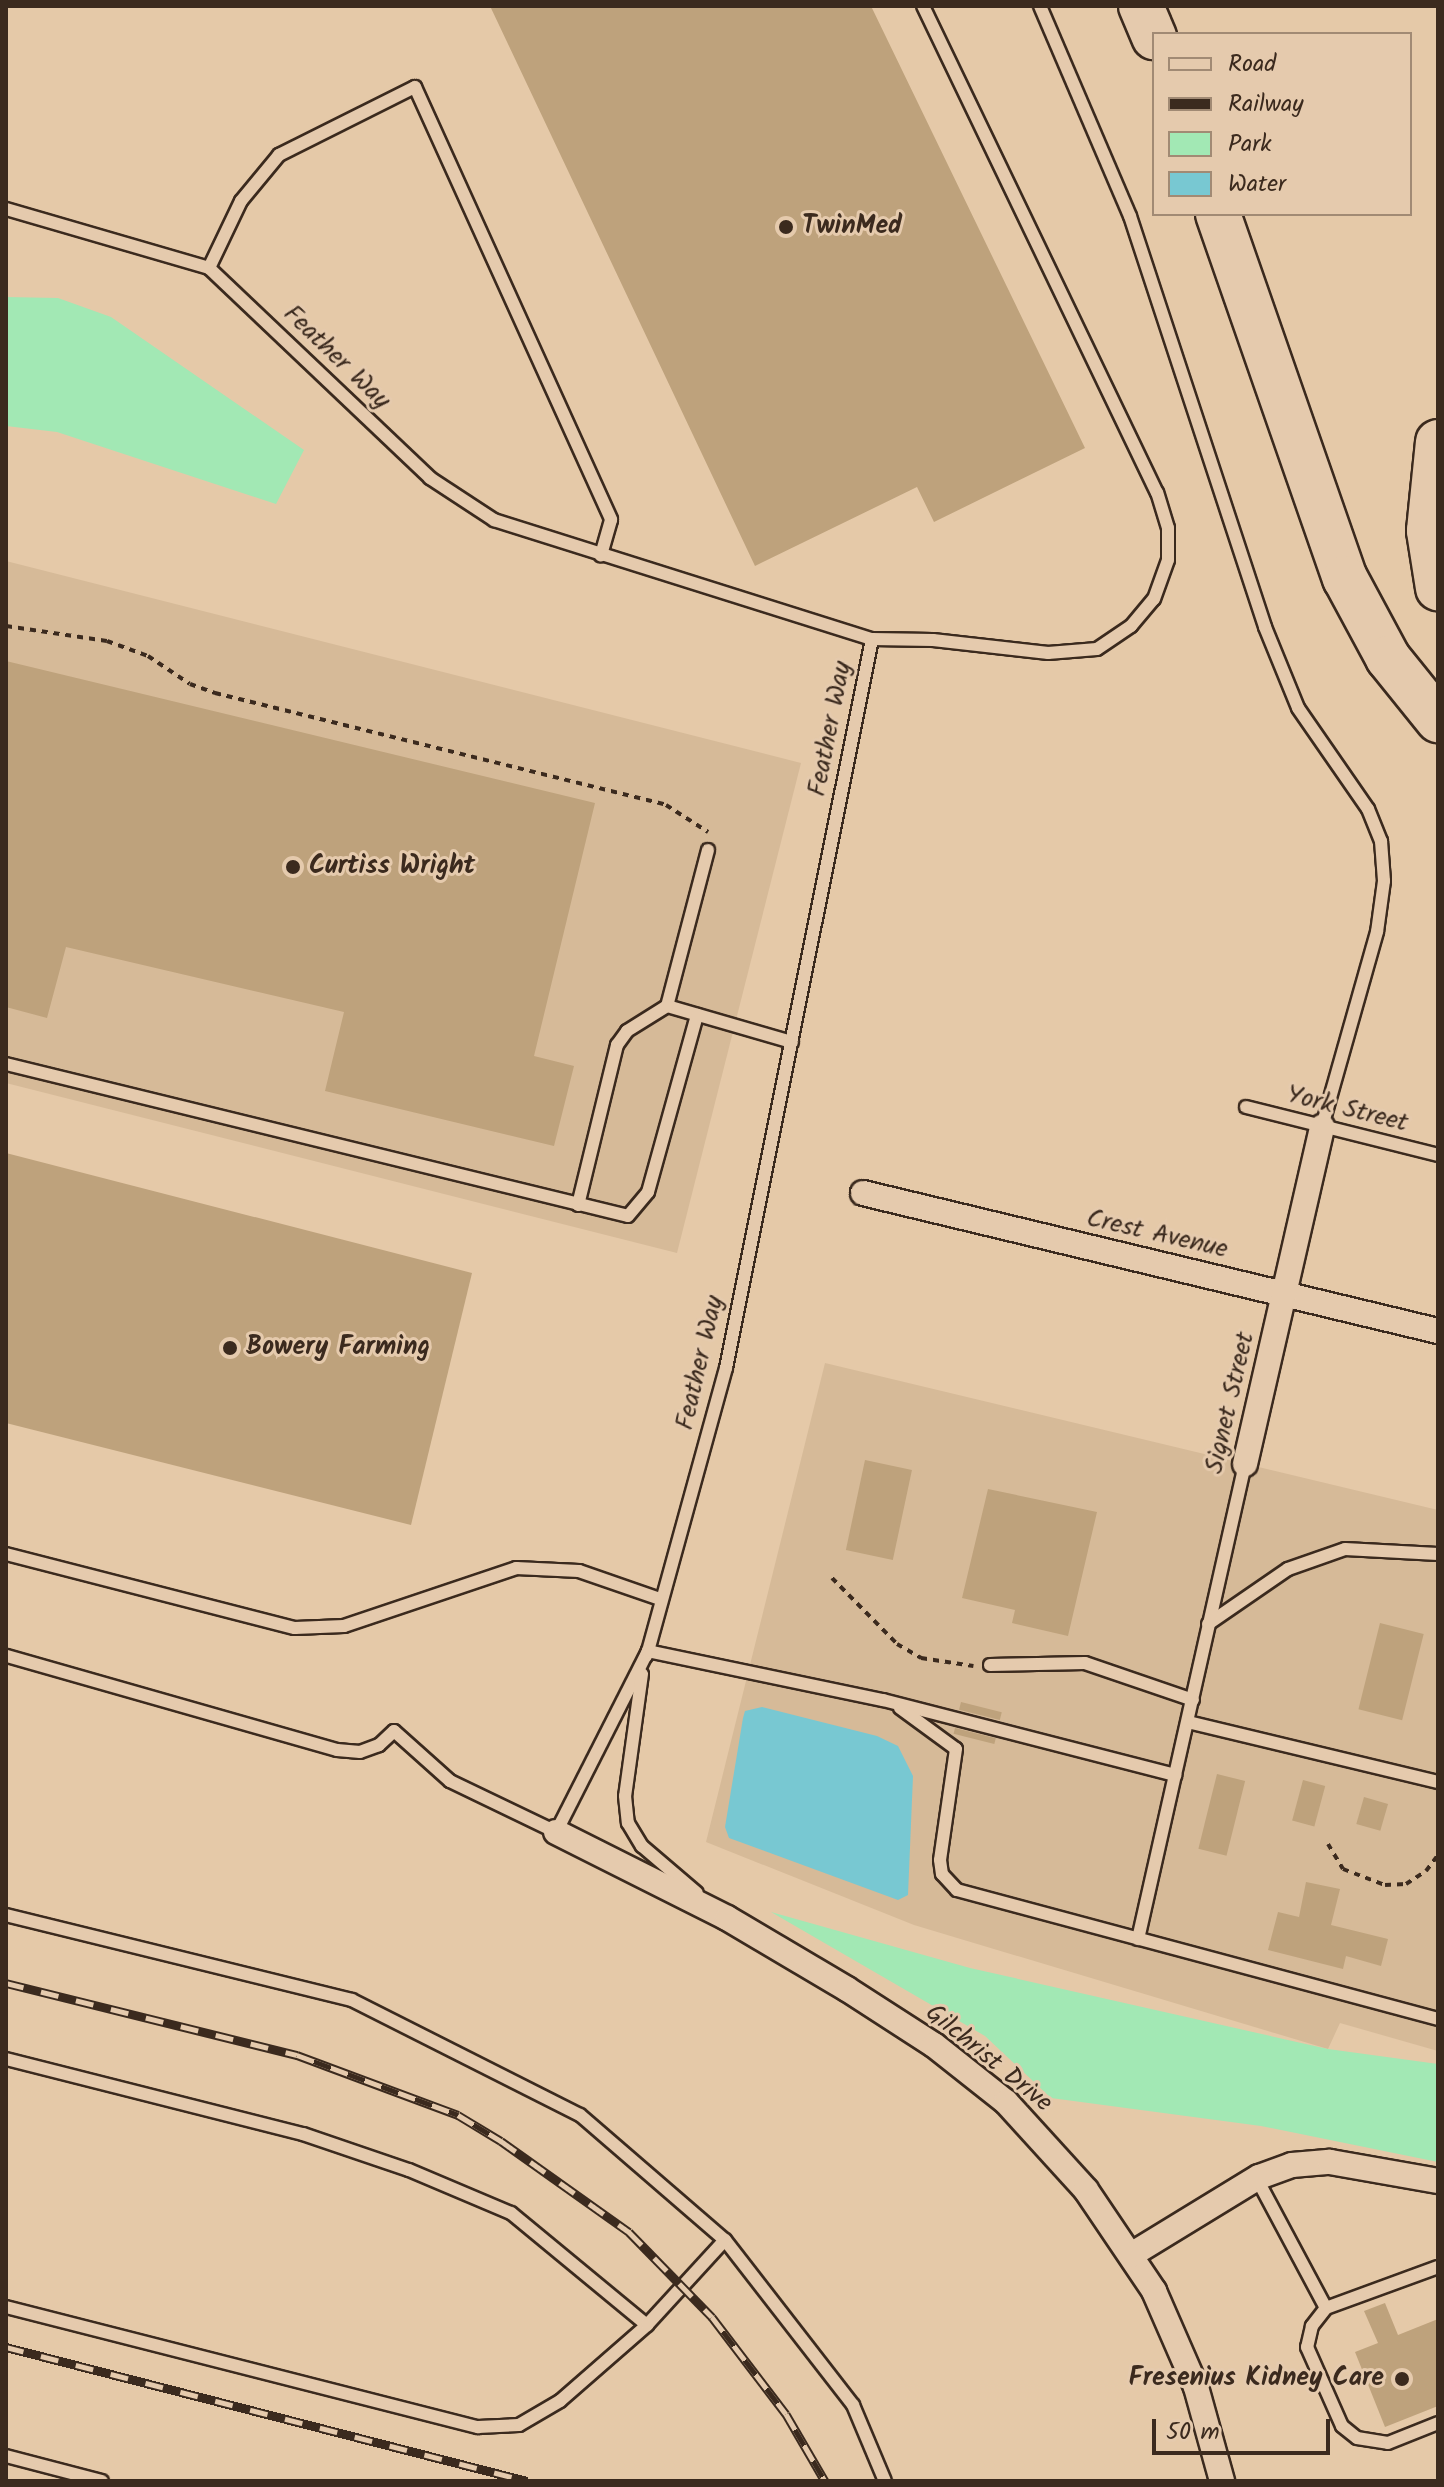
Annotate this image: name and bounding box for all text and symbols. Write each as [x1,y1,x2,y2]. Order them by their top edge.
legend [1152,32,1412,216]
text: Road [1228,45,1276,84]
text: Railway [1228,85,1304,124]
text: Park [1228,125,1272,164]
text: Water [1228,165,1286,204]
place label: TwinMed [802,211,902,243]
marker: TwinMed [777,218,795,236]
street label: Feather Way [276,299,396,417]
street label: Feather Way [803,659,859,799]
place label: Curtiss Wright [309,851,475,883]
marker: Curtiss Wright [284,858,302,876]
street label: York Street [1283,1080,1411,1140]
street label: Crest Avenue [1083,1204,1231,1266]
street label: Feather Way [670,1293,732,1433]
street label: Signet Street [1200,1329,1262,1477]
place label: Bowery Farming [246,1332,430,1364]
marker: Bowery Farming [221,1339,239,1357]
street label: Gilchrist Drive [918,1998,1058,2120]
place label: Fresenius Kidney Care [1129,2363,1384,2395]
marker: Fresenius Kidney Care [1391,2368,1413,2390]
scale bar [1156,2403,1334,2453]
text: 50 m [1166,2413,1220,2452]

